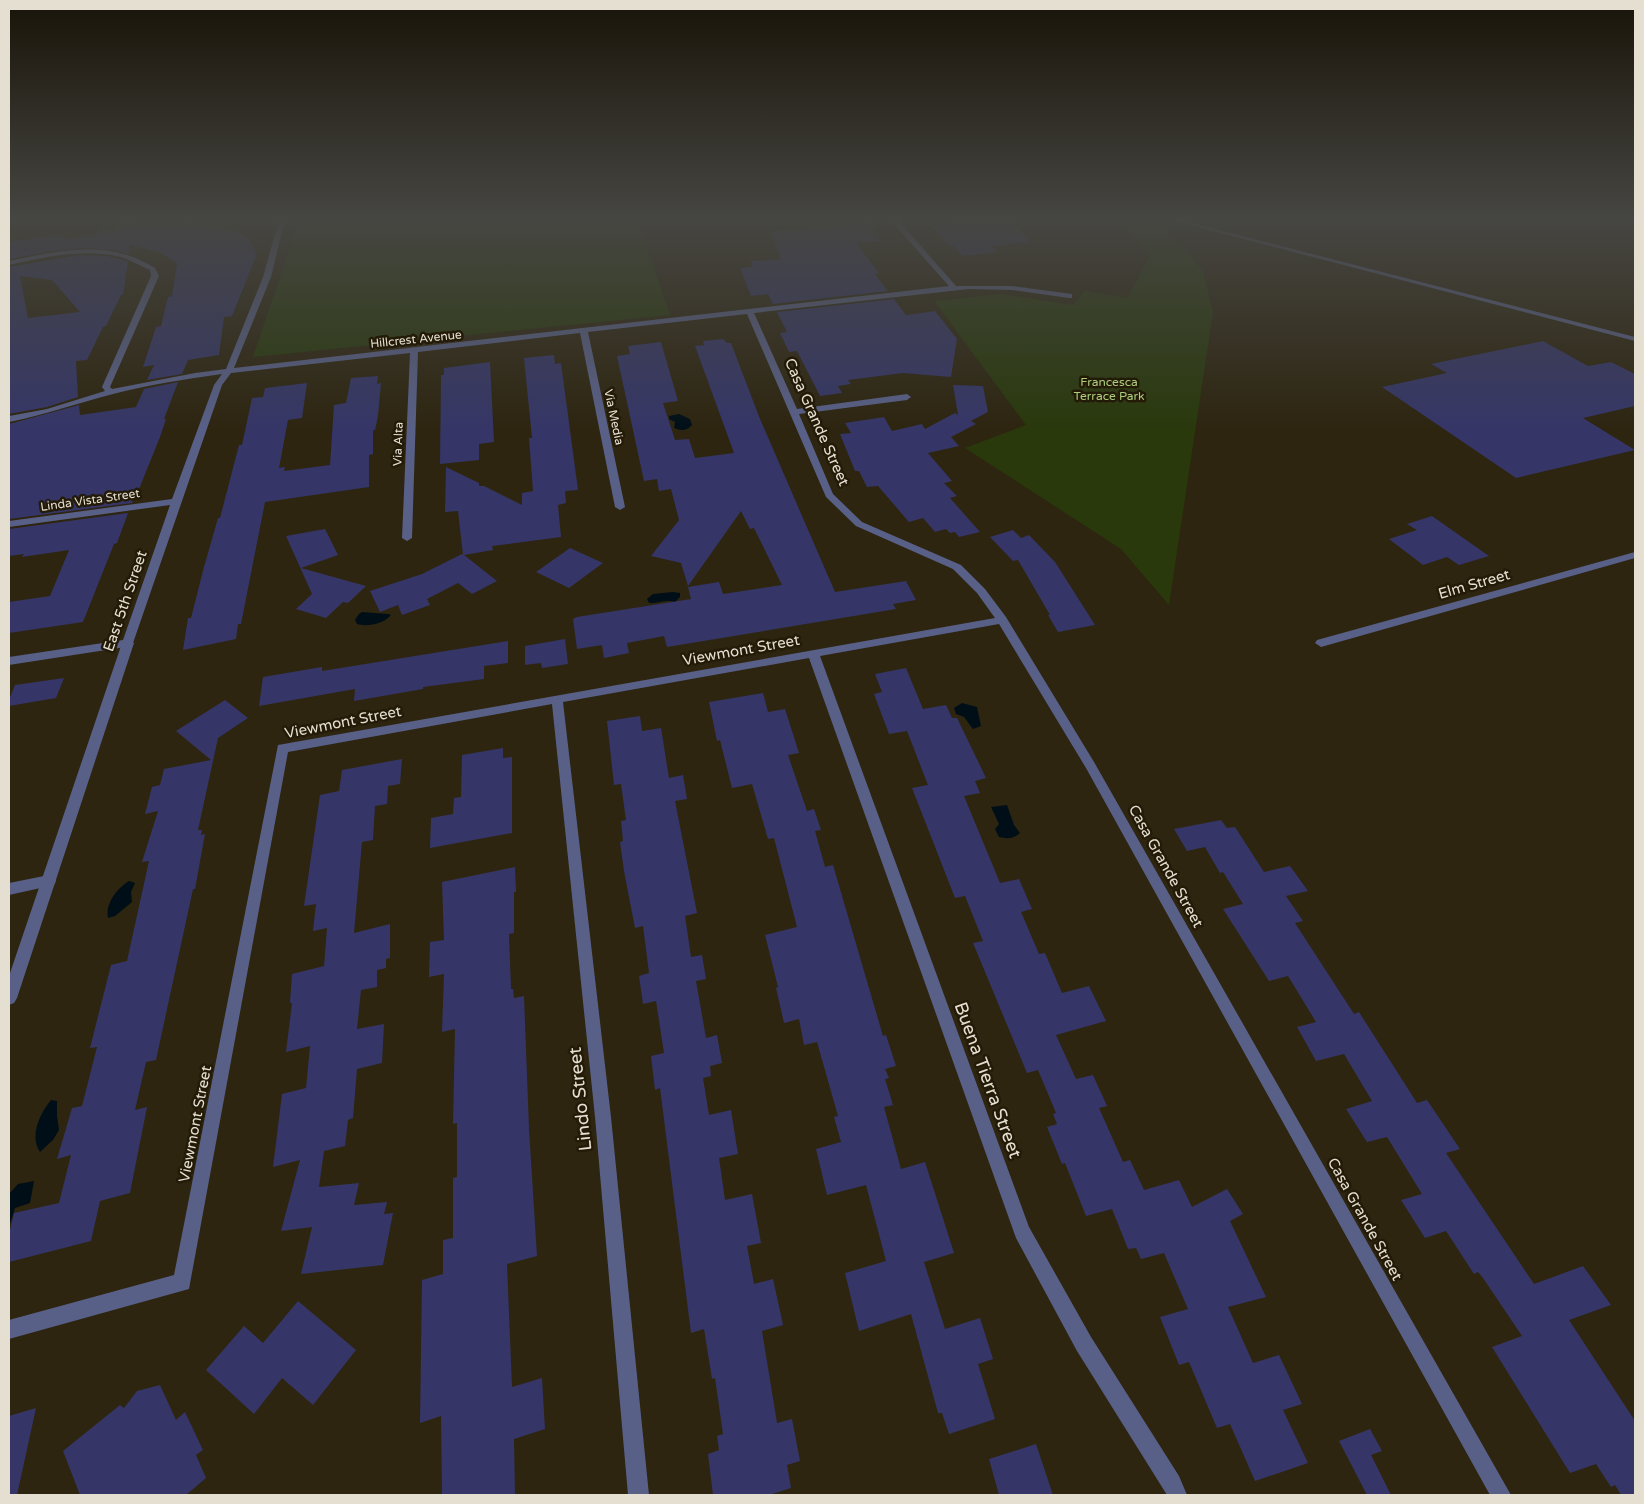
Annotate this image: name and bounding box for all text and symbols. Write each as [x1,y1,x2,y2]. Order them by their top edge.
street label: Hillcrest Avenue [370,327,463,351]
street label: Casa Grande Street [781,355,853,489]
park label: Francesca Terrace Park [1073,375,1145,403]
street label: Via Media [601,388,627,446]
street label: Via Alta [390,422,406,466]
street label: Linda Vista Street [39,486,141,514]
street label: East 5th Street [99,548,151,654]
street label: Elm Street [1436,565,1512,603]
street label: Viewmont Street [681,631,801,669]
street label: Viewmont Street [283,702,403,742]
street label: Casa Grande Street [1125,801,1207,931]
street label: Buena Tierra Street [949,999,1027,1161]
street label: Lindo Street [564,1046,596,1152]
street label: Viewmont Street [175,1064,215,1184]
street label: Casa Grande Street [1324,1154,1406,1284]

